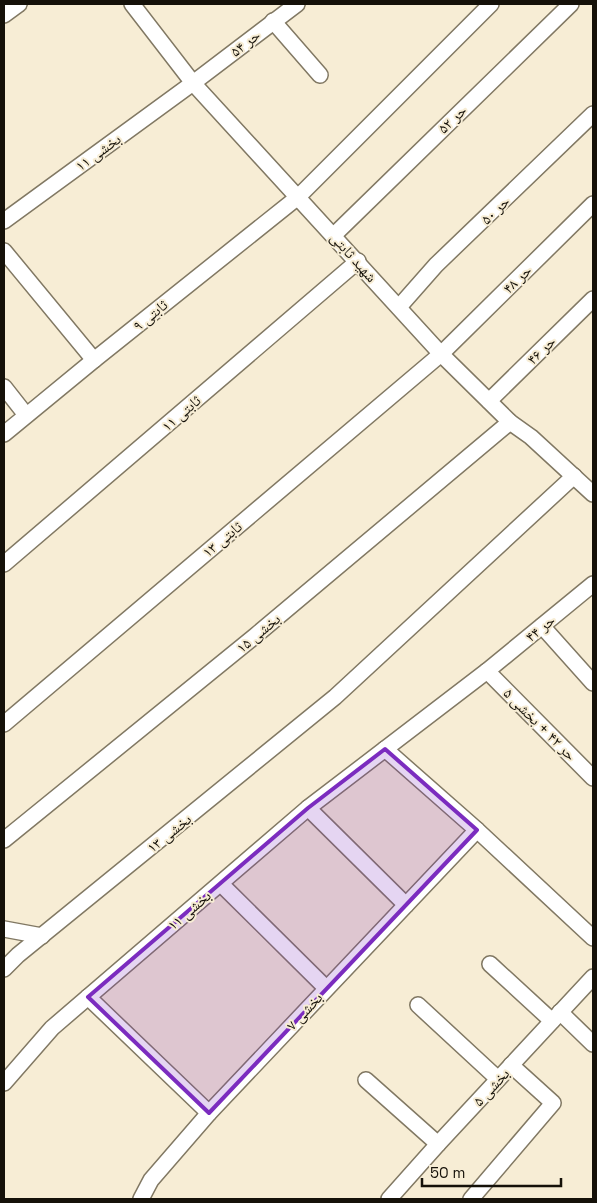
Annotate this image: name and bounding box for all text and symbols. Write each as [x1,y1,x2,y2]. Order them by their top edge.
street label: حر ۵۴ [226,25,264,61]
street label: حر ۵۲ [434,100,471,137]
street label: بخشی ۱۱ [71,129,125,176]
street label: حر ۵۰ [477,191,514,228]
street label: شهید ثابتی [326,228,381,287]
street label: حر ۴۸ [499,260,536,297]
street label: ثابتی ۹ [129,295,172,336]
street label: حر ۴۶ [523,331,560,368]
street label: ثابتی ۱۱ [157,391,205,436]
street label: ثابتی ۱۳ [198,517,246,562]
street label: بخشی ۱۵ [232,609,285,658]
street label: حر ۴۴ [521,610,559,646]
street label: حر ۴۲ + بخشی ۵ [499,684,581,765]
street label: بخشی ۱۳ [143,809,196,857]
street label: بخشی ۱۱ [163,886,215,935]
street label: بخشی ۷ [282,988,327,1035]
street label: بخشی ۵ [469,1064,514,1111]
scale bar [422,1156,561,1188]
text: 50 m [430,1163,465,1182]

